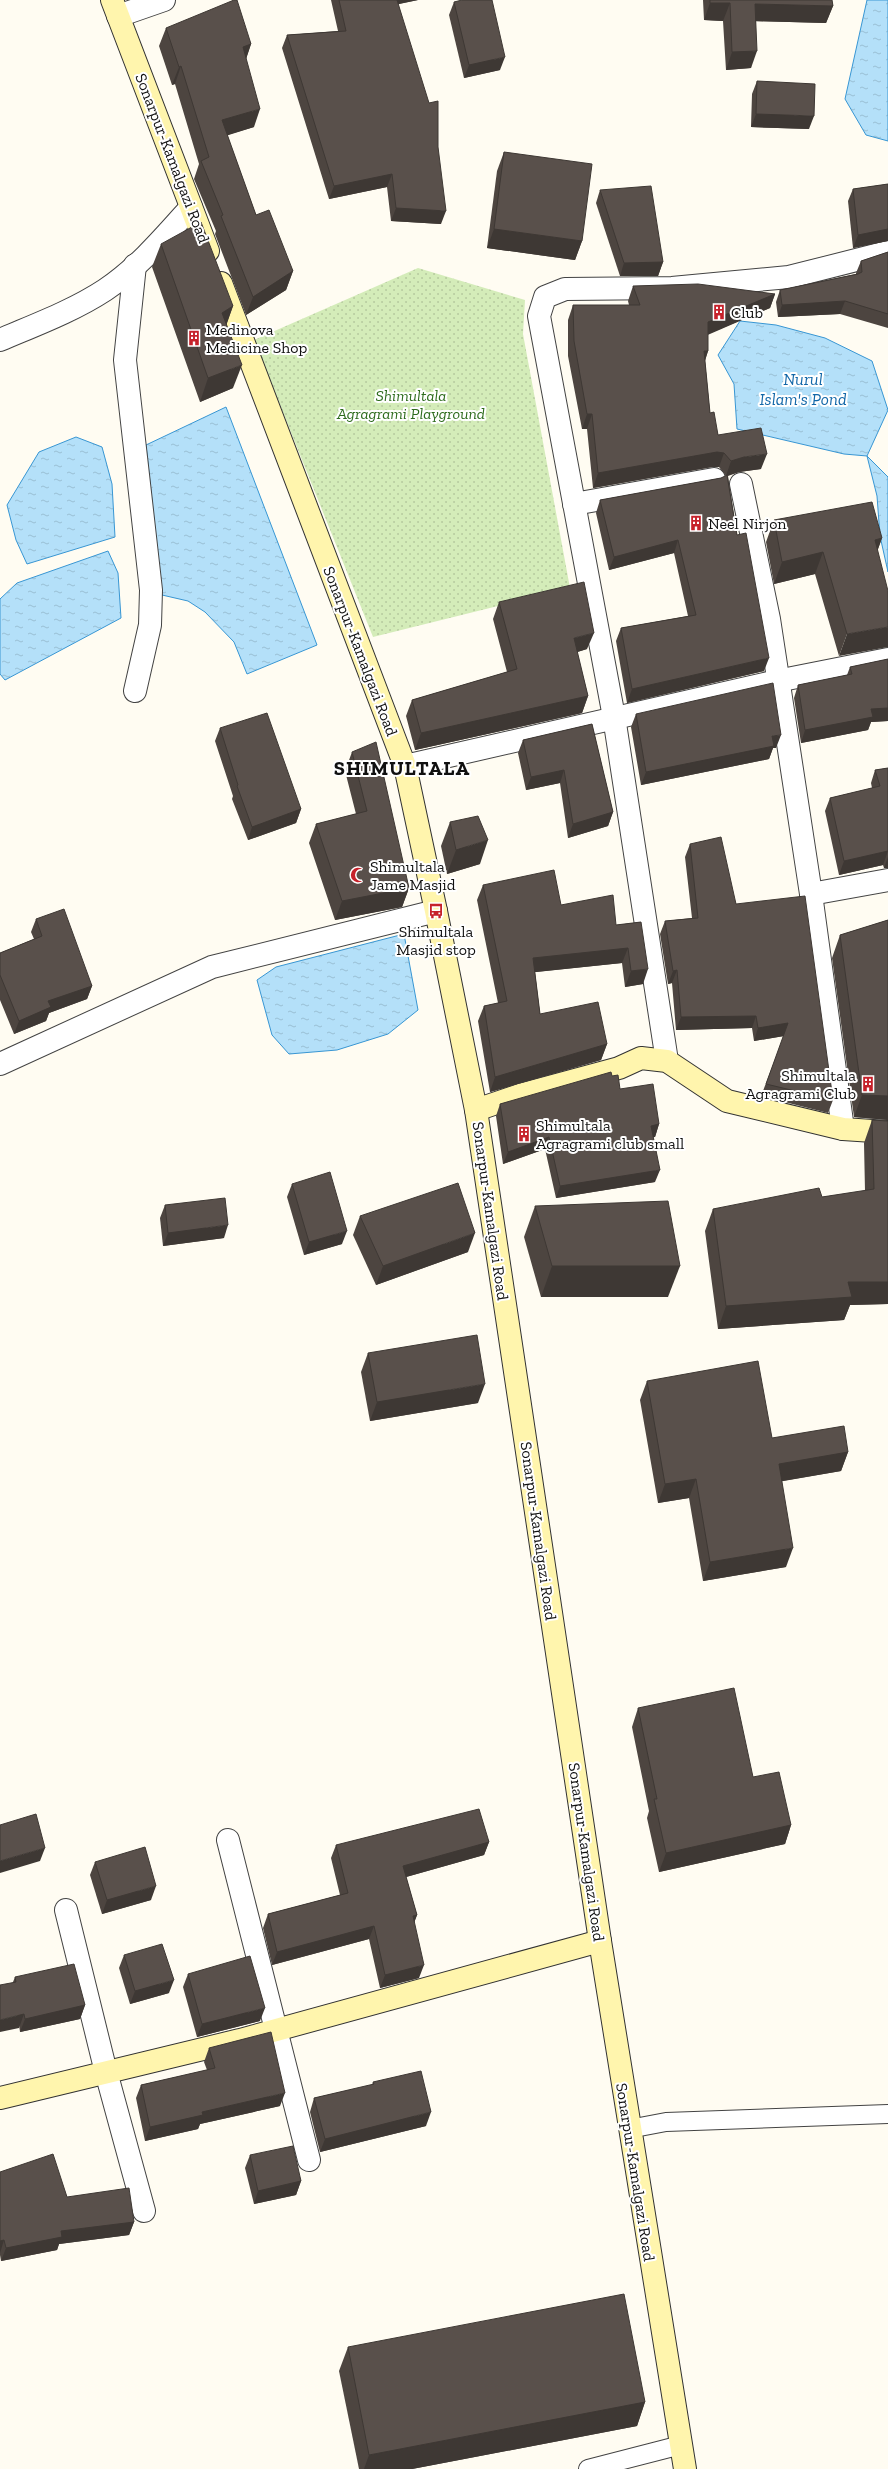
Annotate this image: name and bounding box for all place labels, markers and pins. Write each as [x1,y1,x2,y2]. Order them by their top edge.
building icon: Club [710,303,728,321]
place label: Club [731,303,763,322]
place label: Medinova Medicine Shop [206,320,307,357]
building icon: Medinova Medicine Shop [185,329,203,347]
building icon: Neel Nirjon [687,514,705,532]
place label: Neel Nirjon [708,514,787,533]
place label: Shimultala Jame Masjid [370,857,456,894]
mosque icon: Shimultala Jame Masjid [349,866,367,884]
bus stop icon: Shimultala Masjid stop [427,902,445,920]
place label: Shimultala Masjid stop [396,922,476,959]
place label: Shimultala Agragrami Club [745,1066,856,1103]
building icon: Shimultala Agragrami Club [859,1075,877,1093]
place label: Shimultala Agragrami club small [536,1116,684,1153]
building icon: Shimultala Agragrami club small [515,1125,533,1143]

